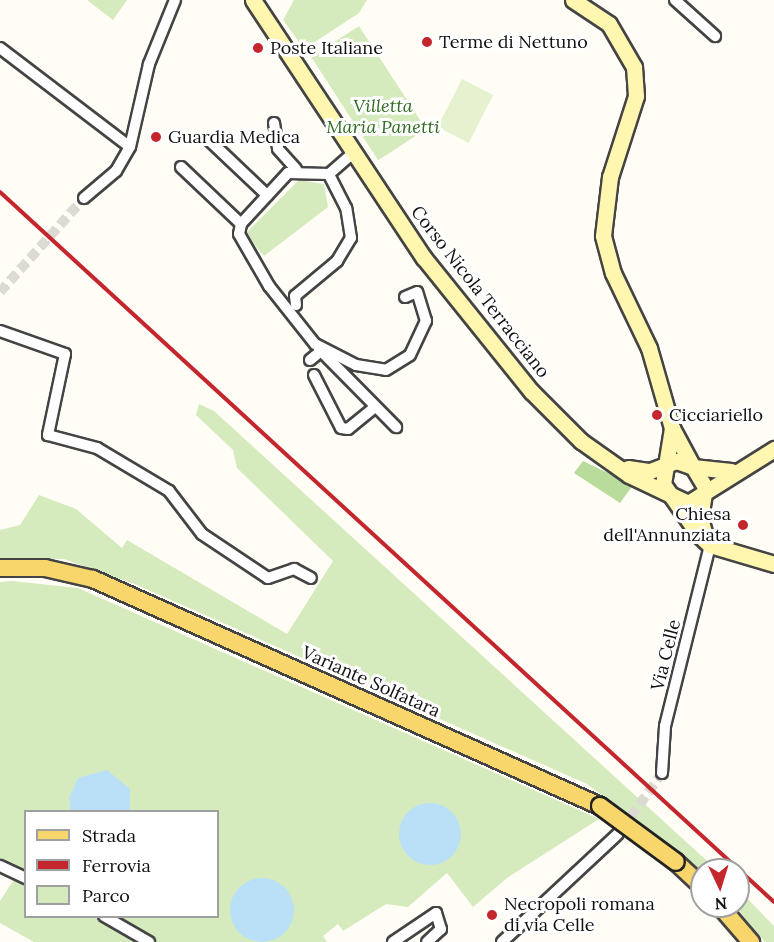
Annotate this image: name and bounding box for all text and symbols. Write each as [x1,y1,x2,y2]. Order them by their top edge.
place label: Terme di Nettuno [439,31,588,53]
marker: Terme di Nettuno [420,35,434,49]
place label: Poste Italiane [270,37,383,59]
marker: Poste Italiane [251,41,265,55]
park label: Villetta Maria Panetti [326,96,440,138]
place label: Guardia Medica [168,126,300,148]
marker: Guardia Medica [149,130,163,144]
street label: Corso Nicola Terracciano [406,202,554,382]
place label: Cicciariello [669,404,763,426]
marker: Cicciariello [650,408,664,422]
place label: Chiesa dell'Annunziata [603,504,731,546]
marker: Chiesa dell'Annunziata [736,518,750,532]
street label: Via Celle [647,617,685,693]
street label: Variante Solfatara [299,642,443,722]
legend [24,810,219,918]
text: Strada [82,824,136,847]
text: Ferrovia [82,854,151,877]
north arrow [690,858,750,918]
text: Parco [82,884,130,907]
place label: Necropoli romana di via Celle [504,894,655,936]
text: N [714,894,728,914]
marker: Necropoli romana di via Celle [485,908,499,922]

